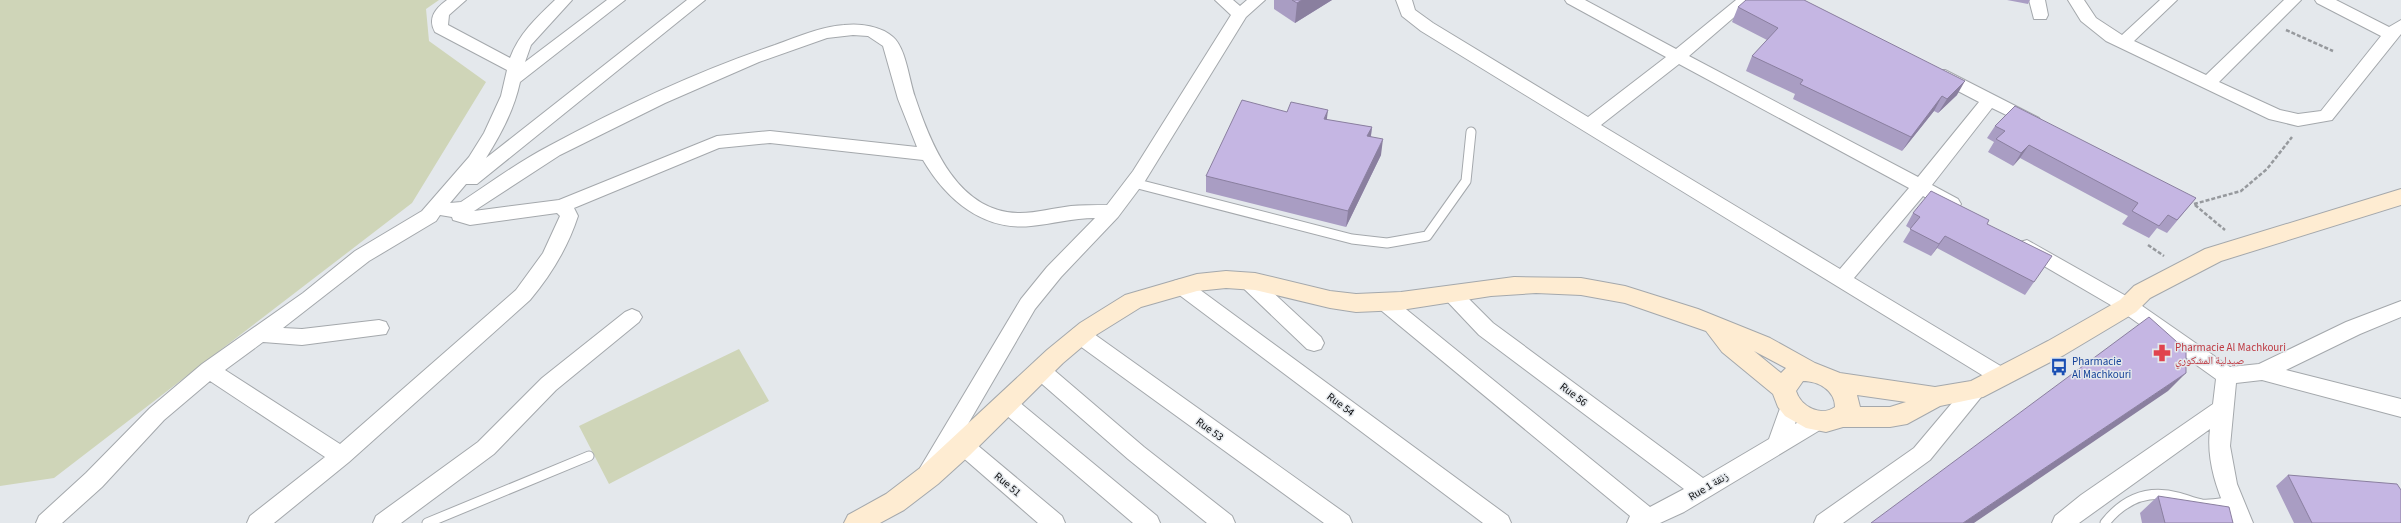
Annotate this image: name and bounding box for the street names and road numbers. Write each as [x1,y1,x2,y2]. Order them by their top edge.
street label: Rue 56 [1557,379,1591,410]
street label: Rue 54 [1324,389,1358,420]
street label: Rue 53 [1193,414,1227,445]
street label: Rue 51 [991,469,1024,500]
street label: Rue 1 زنقة [1686,469,1731,504]

